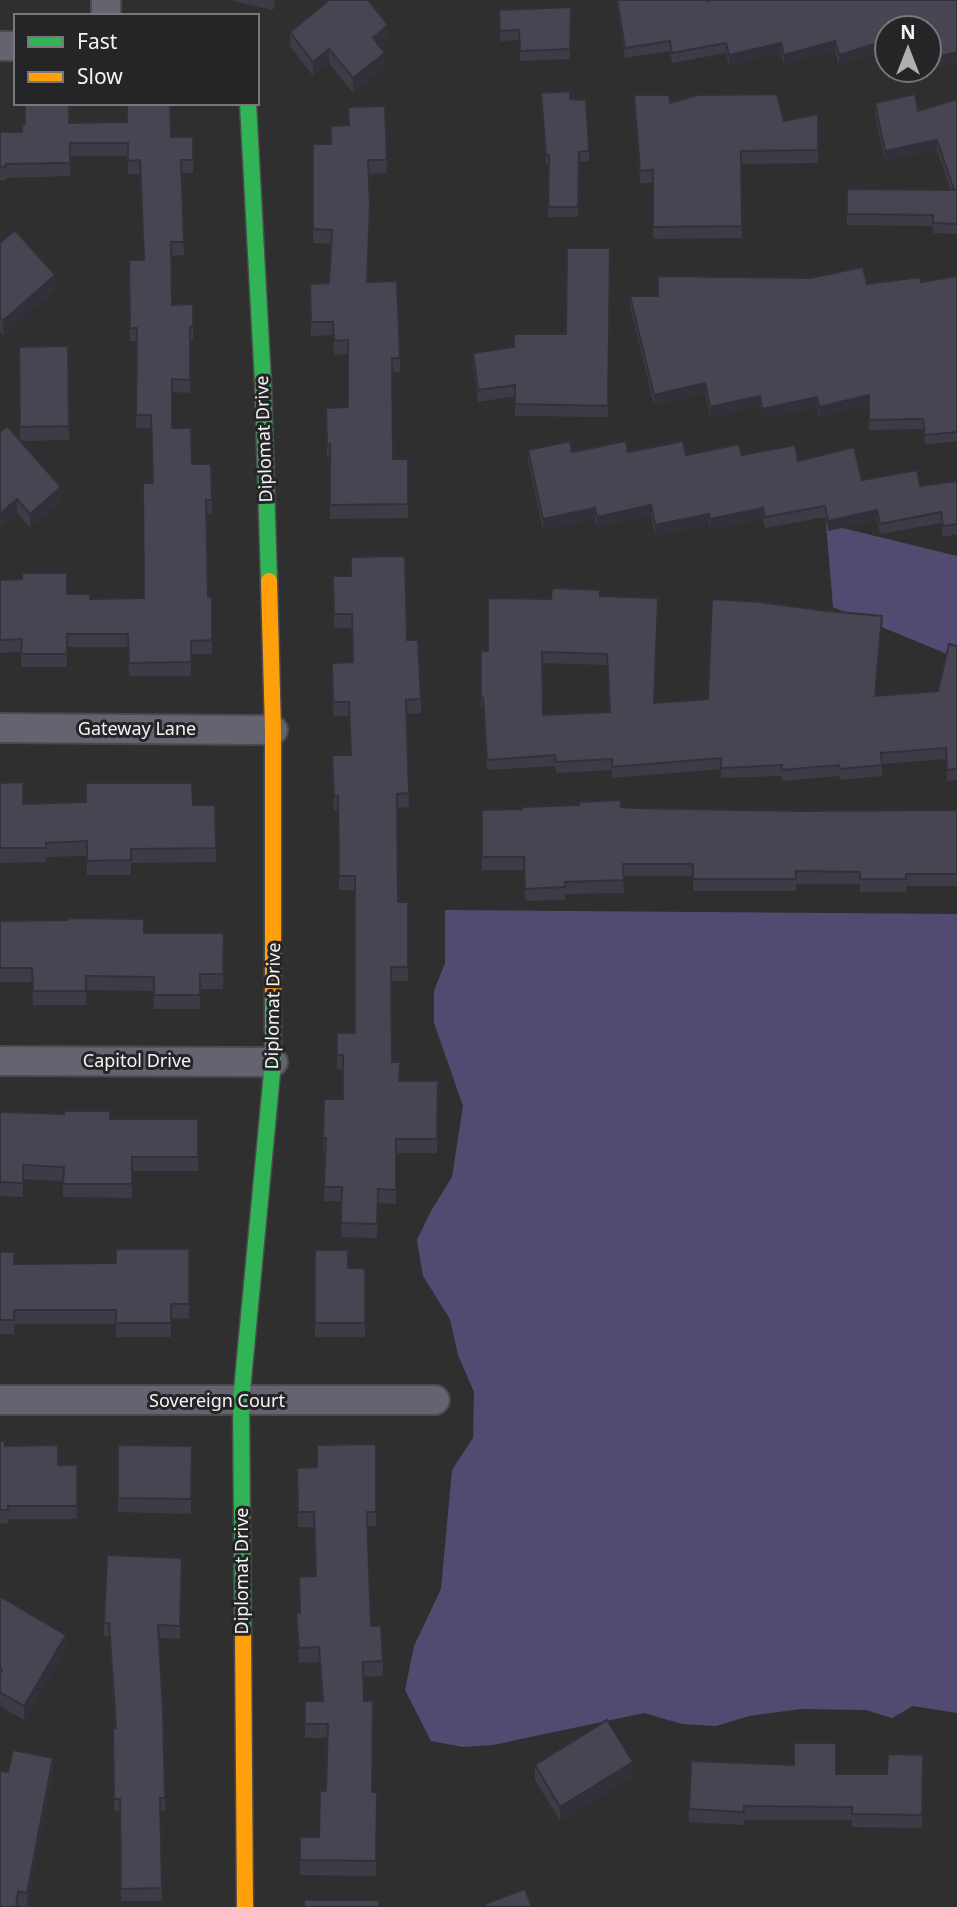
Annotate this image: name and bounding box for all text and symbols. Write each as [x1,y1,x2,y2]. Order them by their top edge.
legend [14,14,259,105]
north arrow [873,14,943,84]
text: N [900,19,916,45]
text: Fast [77,27,118,55]
text: Slow [77,62,123,90]
street label: Diplomat Drive [249,375,277,503]
street label: Gateway Lane [78,716,196,740]
street label: Diplomat Drive [259,942,285,1070]
street label: Capitol Drive [83,1048,191,1072]
street label: Sovereign Court [149,1388,285,1412]
street label: Diplomat Drive [229,1507,253,1635]

